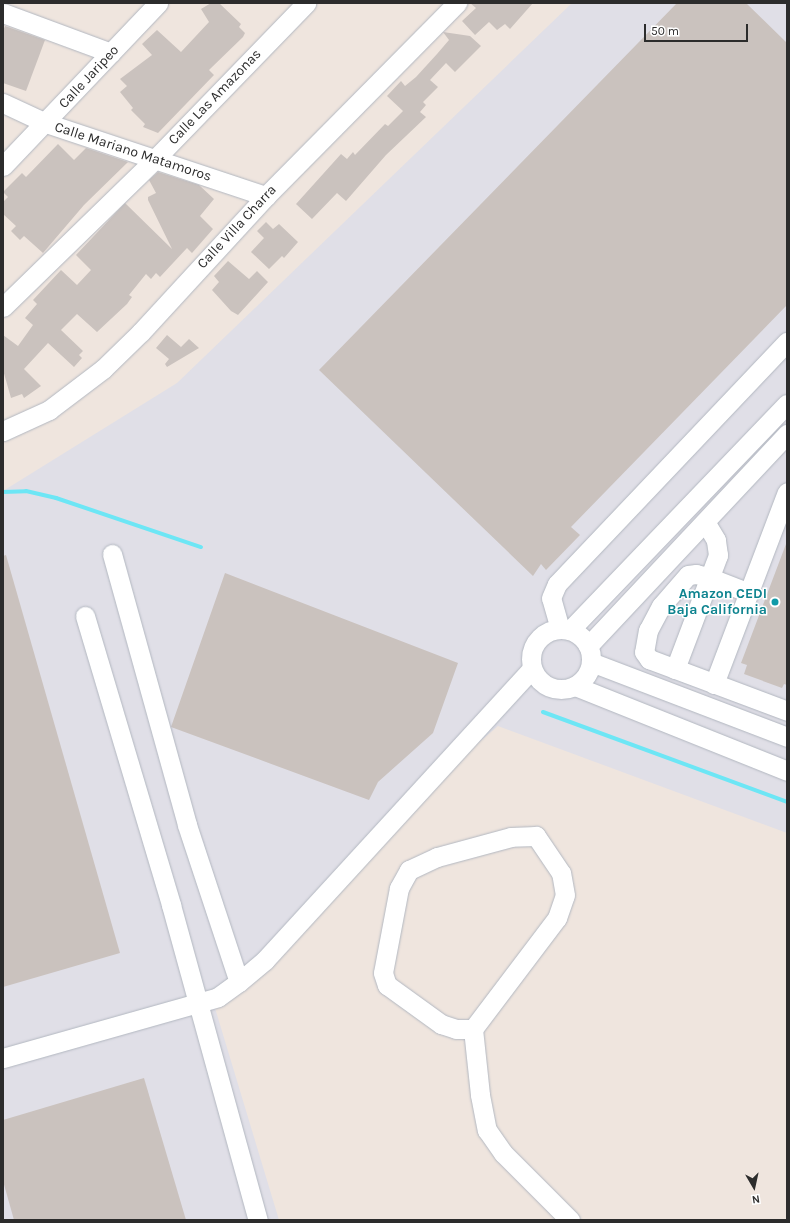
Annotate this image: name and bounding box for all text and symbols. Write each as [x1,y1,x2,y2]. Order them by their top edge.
scale bar [646,16,750,42]
text: 50 m [651,24,679,38]
street label: Calle Jaripeo [55,42,123,112]
street label: Calle Las Amazonas [165,46,265,148]
street label: Calle Mariano Matamoros [52,119,214,185]
street label: Calle Villa Charra [194,182,280,272]
place label: Amazon CEDI Baja California [667,586,767,618]
marker: Amazon CEDI Baja California [770,597,780,607]
north arrow [734,1167,774,1207]
text: N [751,1192,761,1206]

